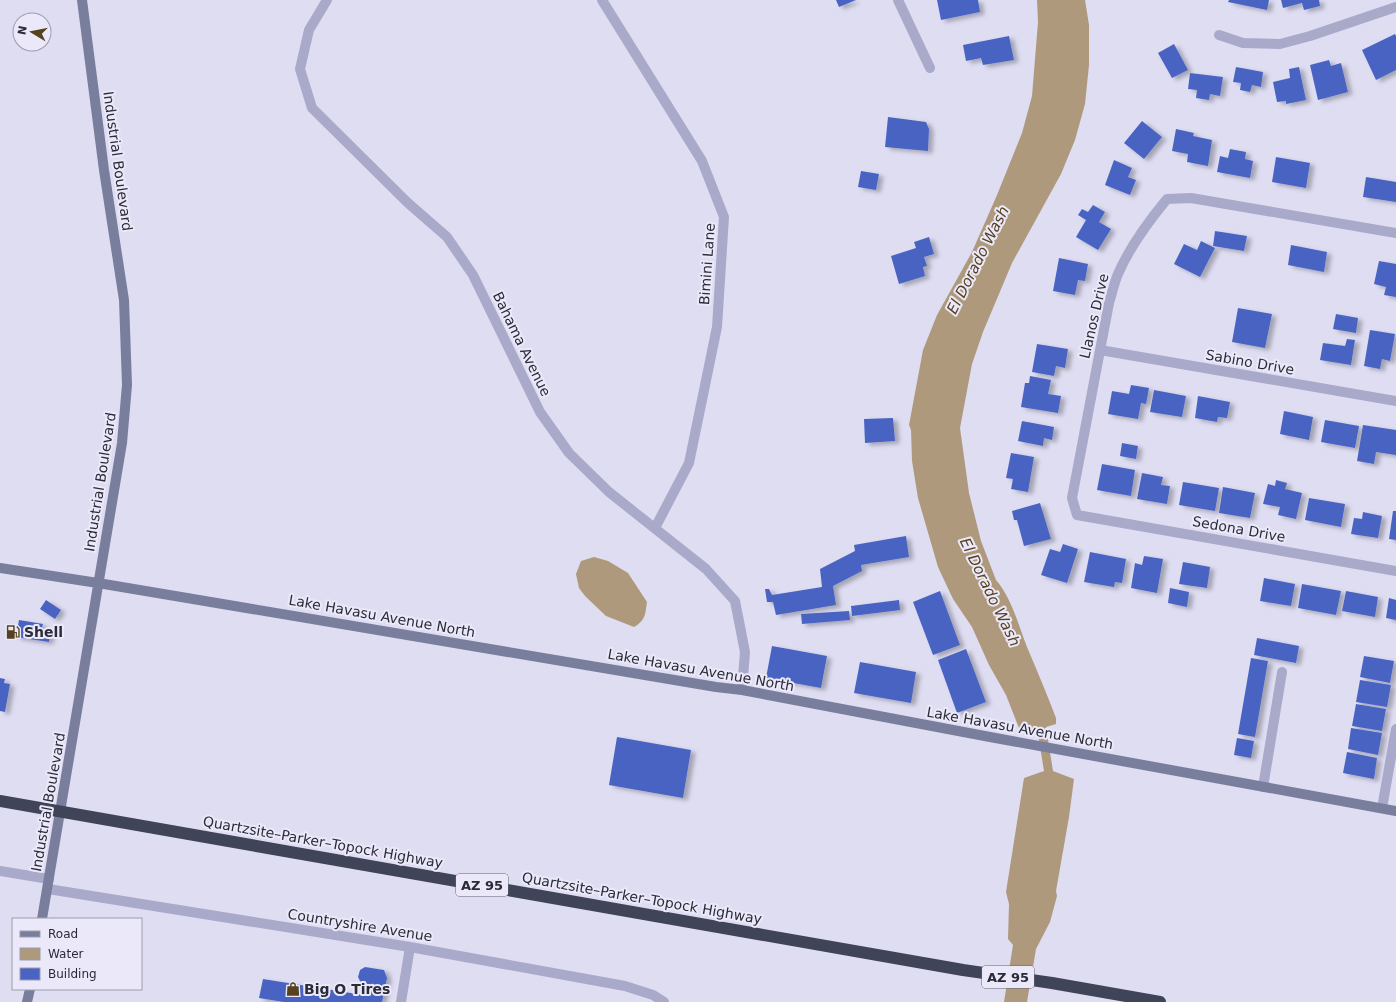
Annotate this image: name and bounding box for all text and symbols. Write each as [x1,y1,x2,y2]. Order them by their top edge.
north arrow [12,12,52,52]
text: N [15,25,30,36]
street label: Industrial Boulevard [100,90,136,232]
water label: El Dorado Wash [943,203,1013,317]
street label: Bimini Lane [696,222,718,306]
street label: Llanos Drive [1076,272,1112,360]
street label: Bahama Avenue [490,289,554,399]
street label: Sabino Drive [1205,346,1295,378]
street label: Industrial Boulevard [81,411,119,553]
street label: Sedona Drive [1191,513,1287,545]
water label: El Dorado Wash [956,535,1024,649]
street label: Lake Havasu Avenue North [287,592,477,640]
fuel station icon: Shell [5,624,21,640]
place label: Shell [24,624,63,640]
street label: Lake Havasu Avenue North [606,646,796,694]
street label: Lake Havasu Avenue North [925,704,1115,752]
street label: Industrial Boulevard [28,731,68,873]
street label: Quartzsite–Parker–Topock Highway [202,813,444,871]
street label: Quartzsite–Parker–Topock Highway [521,869,763,927]
road number: AZ 95 [456,874,508,896]
street label: Countryshire Avenue [287,906,433,944]
legend [12,918,142,990]
text: Road [48,927,78,941]
text: Water [48,947,84,961]
road number: AZ 95 [982,966,1034,988]
text: Building [48,967,97,981]
shop icon: Big O Tires [285,981,301,997]
place label: Big O Tires [304,981,390,997]

